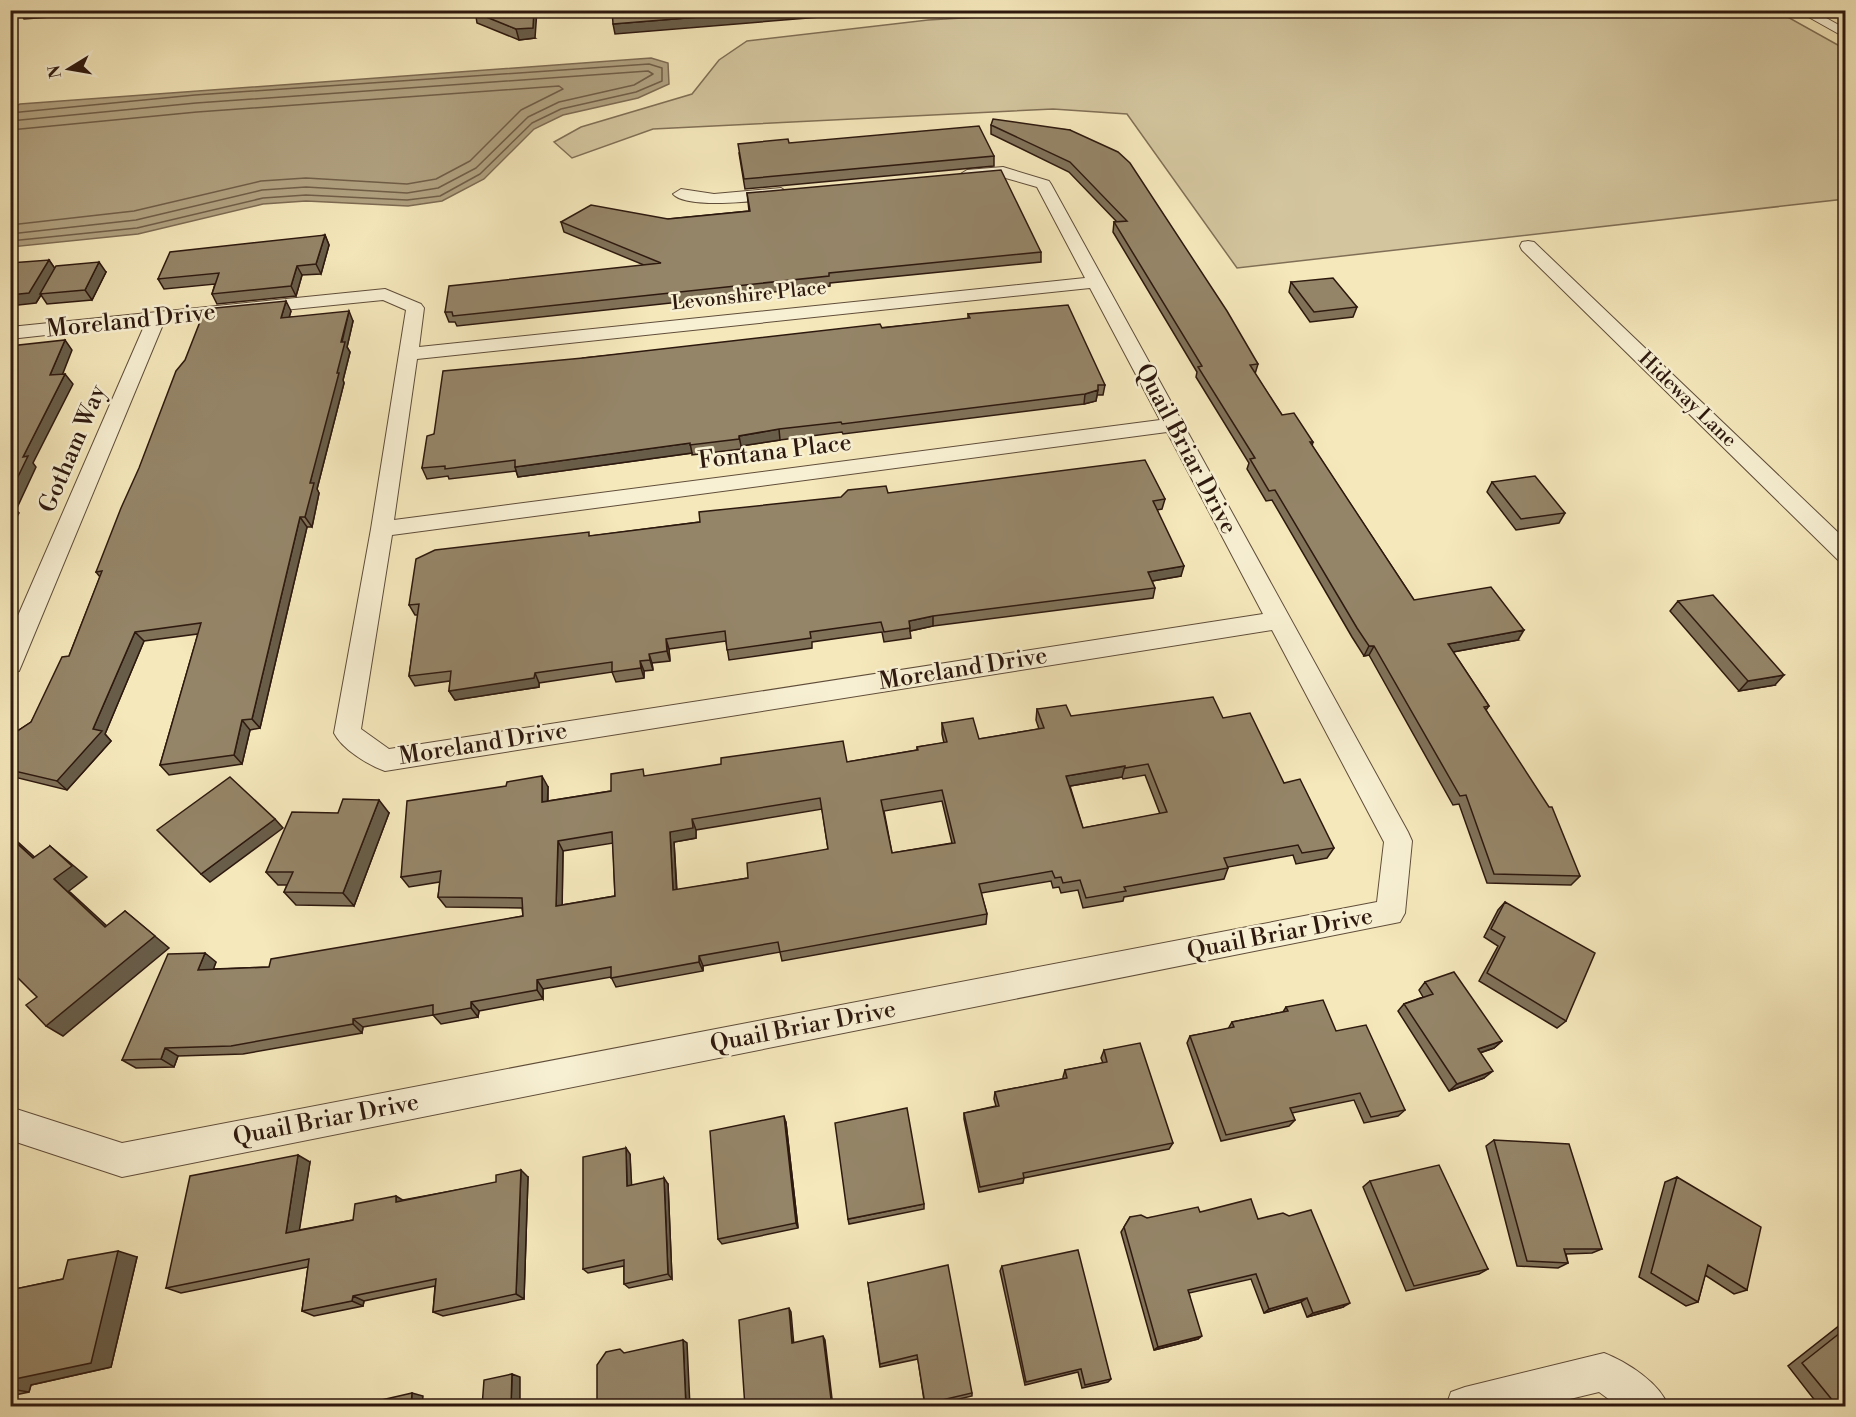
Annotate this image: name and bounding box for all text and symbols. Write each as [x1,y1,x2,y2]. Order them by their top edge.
north arrow [39,39,99,99]
text: N [44,63,66,80]
street label: Levonshire Place [670,275,828,317]
street label: Moreland Drive [45,297,217,345]
street label: Hideway Lane [1633,347,1741,453]
street label: Quail Briar Drive [1128,359,1244,539]
street label: Gotham Way [33,380,114,517]
street label: Fontana Place [697,428,853,476]
street label: Moreland Drive [877,641,1049,697]
street label: Moreland Drive [397,716,569,772]
street label: Quail Briar Drive [1184,901,1376,967]
street label: Quail Briar Drive [707,994,899,1060]
street label: Quail Briar Drive [230,1087,422,1153]

